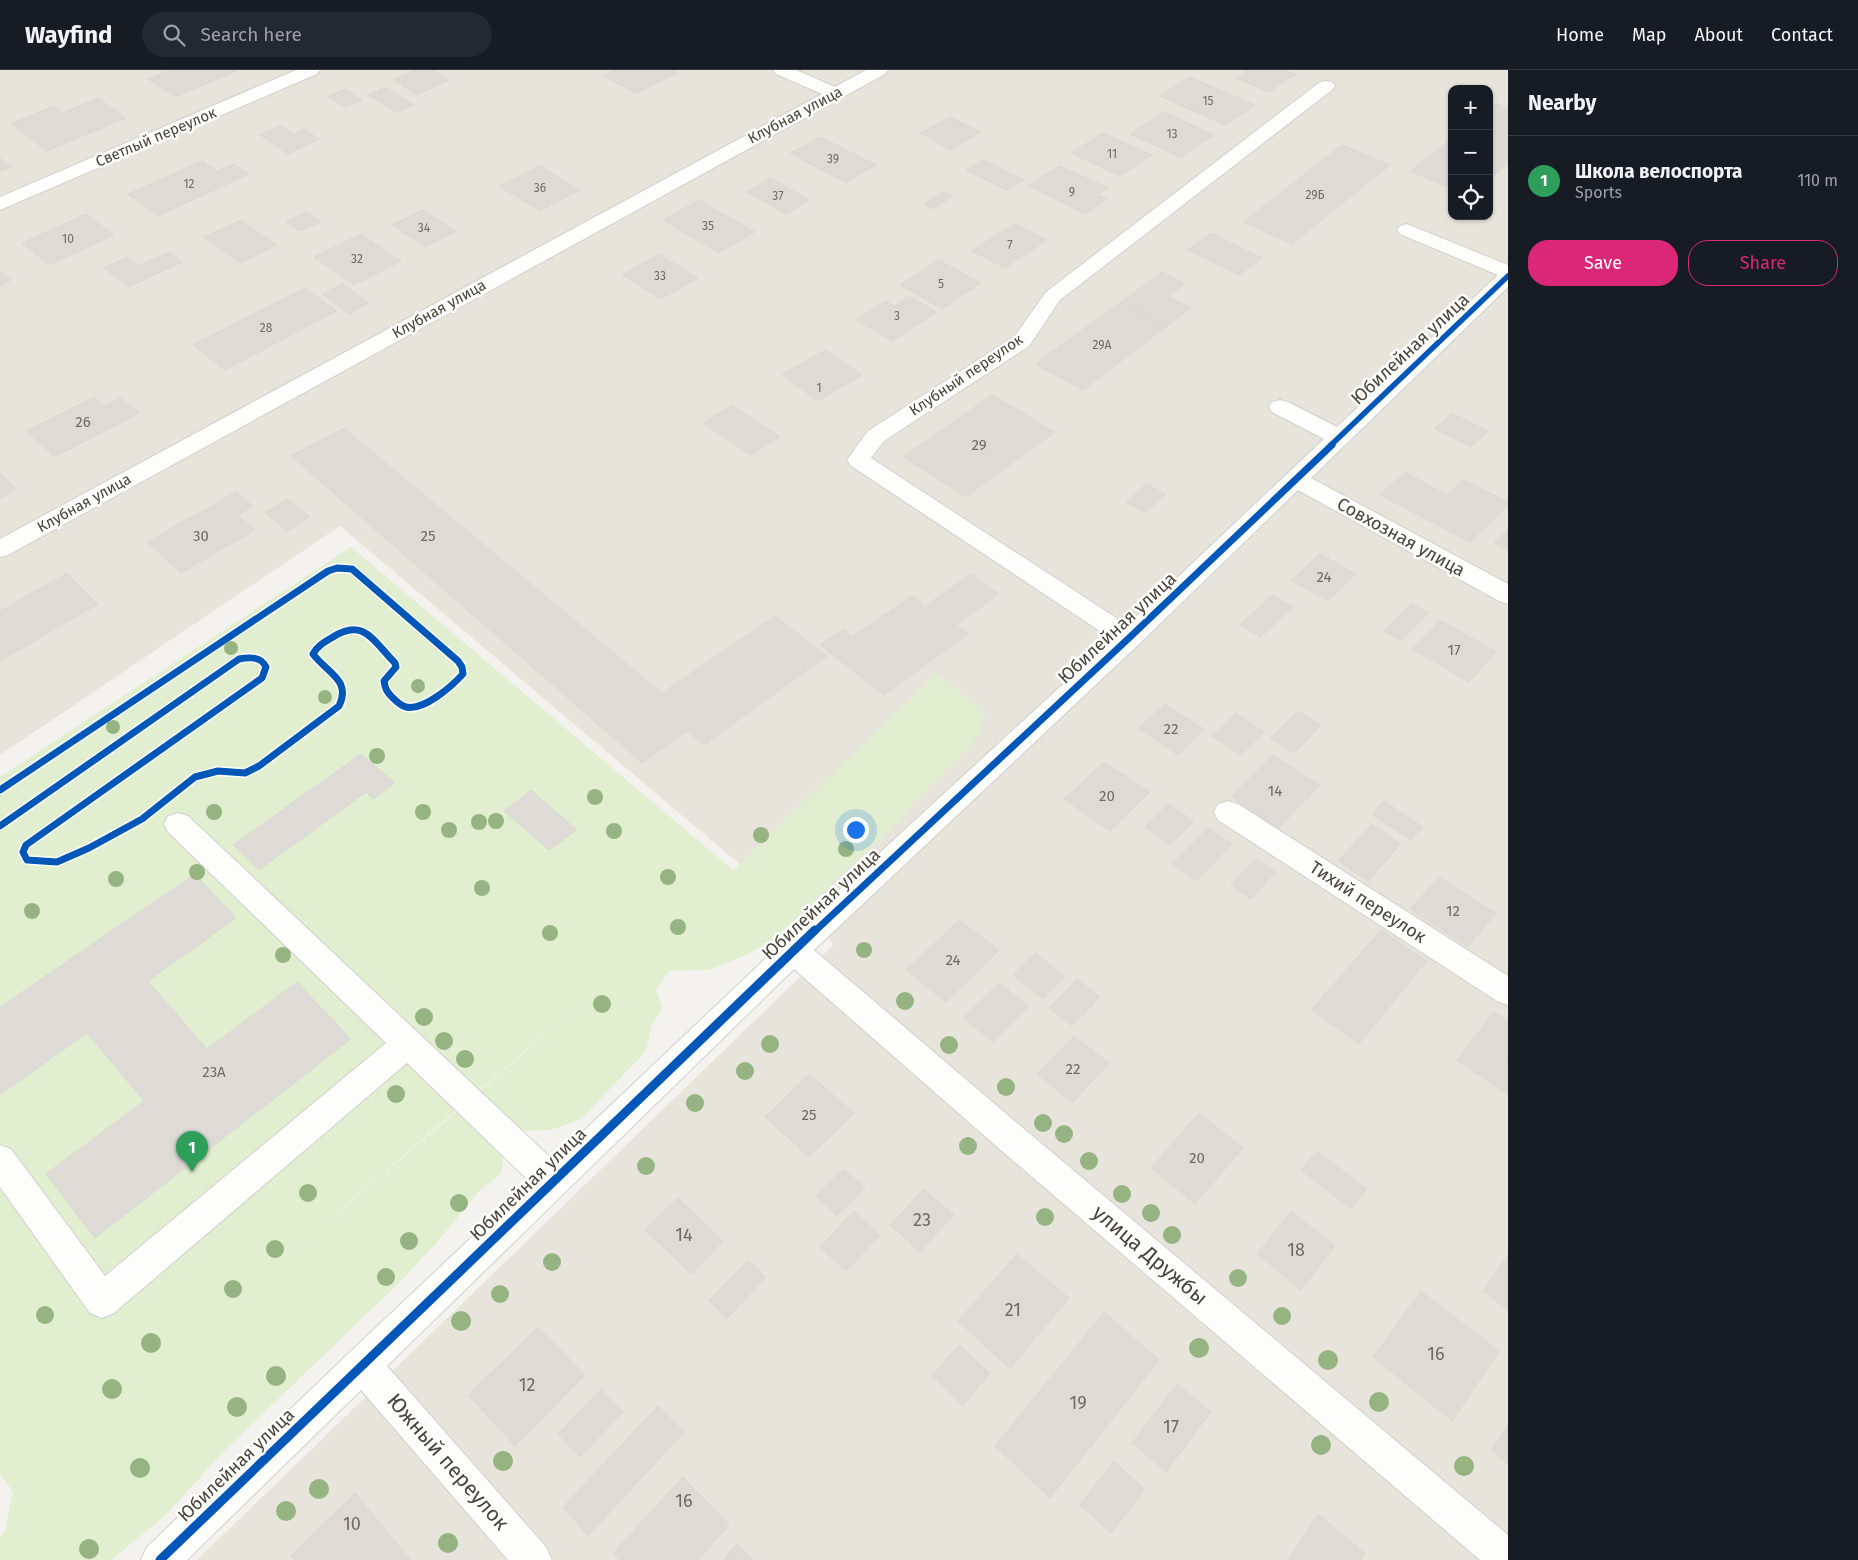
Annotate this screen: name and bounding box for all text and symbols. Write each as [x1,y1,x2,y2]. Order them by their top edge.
search box [142,12,492,57]
text: Wayfind [25,21,112,49]
icon: search [160,21,188,49]
text: Search here [200,23,302,46]
text: Home [1556,24,1604,46]
text: Map [1632,24,1666,46]
text: About [1694,24,1743,46]
text: Contact [1771,24,1833,46]
street label: Клубная улица [745,82,845,148]
map controls [1448,85,1493,220]
button: + [1448,85,1493,130]
text: Nearby [1528,90,1596,116]
house number: 15 [1202,94,1214,108]
street label: Светлый переулок [93,103,219,171]
house number: 13 [1166,127,1178,141]
button: − [1448,130,1493,175]
house number: 11 [1107,147,1117,161]
house number: 39 [827,152,839,166]
text: Школа велоспорта [1575,160,1743,183]
text: 1 [1540,171,1548,190]
text: 110 m [1797,171,1838,190]
button: locate [1448,175,1493,220]
house number: 12 [183,177,195,191]
house number: 36 [534,181,546,195]
text: Sports [1575,183,1622,202]
house number: 9 [1069,185,1075,199]
house number: 29Б [1305,188,1325,202]
house number: 37 [772,189,784,203]
house number: 35 [702,219,714,233]
house number: 34 [418,221,431,235]
house number: 10 [62,232,74,246]
house number: 7 [1007,238,1013,252]
button: Save [1528,240,1678,286]
button: Share [1688,240,1838,286]
house number: 32 [351,252,363,266]
house number: 33 [654,269,666,283]
street label: Клубная улица [389,276,489,342]
house number: 5 [938,277,944,291]
street label: Юбилейная улица [1346,289,1474,409]
house number: 3 [894,309,900,323]
house number: 28 [260,321,273,335]
street label: Клубный переулок [906,330,1026,420]
house number: 29А [1093,338,1112,352]
house number: 1 [816,381,822,395]
house number: 26 [75,413,91,431]
house number: 29 [971,436,987,454]
street label: Клубная улица [34,470,134,536]
street label: Совхозная улица [1333,493,1469,581]
house number: 30 [193,527,209,545]
house number: 25 [421,527,435,545]
street label: Юбилейная улица [1053,568,1181,688]
house number: 24 [1316,568,1332,586]
house number: 17 [1447,641,1461,659]
house number: 22 [1164,720,1178,738]
house number: 14 [1268,782,1282,800]
house number: 20 [1099,787,1115,805]
your location [843,817,869,843]
street label: Юбилейная улица [757,844,885,964]
street label: Тихий переулок [1306,856,1431,948]
house number: 12 [1446,902,1460,920]
house number: 24 [945,951,961,969]
house number: 22 [1066,1060,1080,1078]
house number: 23А [202,1063,226,1081]
house number: 25 [802,1106,816,1124]
street label: Юбилейная улица [465,1123,591,1245]
pin: 1 [176,1131,208,1172]
house number: 20 [1189,1149,1205,1167]
street label: улица Дружбы [1087,1199,1213,1311]
house number: 23 [913,1209,931,1231]
house number: 14 [675,1224,693,1246]
house number: 18 [1287,1239,1305,1261]
house number: 21 [1005,1299,1021,1321]
house number: 16 [1427,1343,1445,1365]
house number: 12 [519,1374,535,1396]
street label: Южный переулок [381,1388,515,1536]
house number: 19 [1069,1392,1087,1414]
street label: Юбилейная улица [173,1404,299,1526]
house number: 17 [1163,1416,1179,1438]
house number: 16 [675,1490,693,1512]
house number: 10 [343,1513,361,1535]

